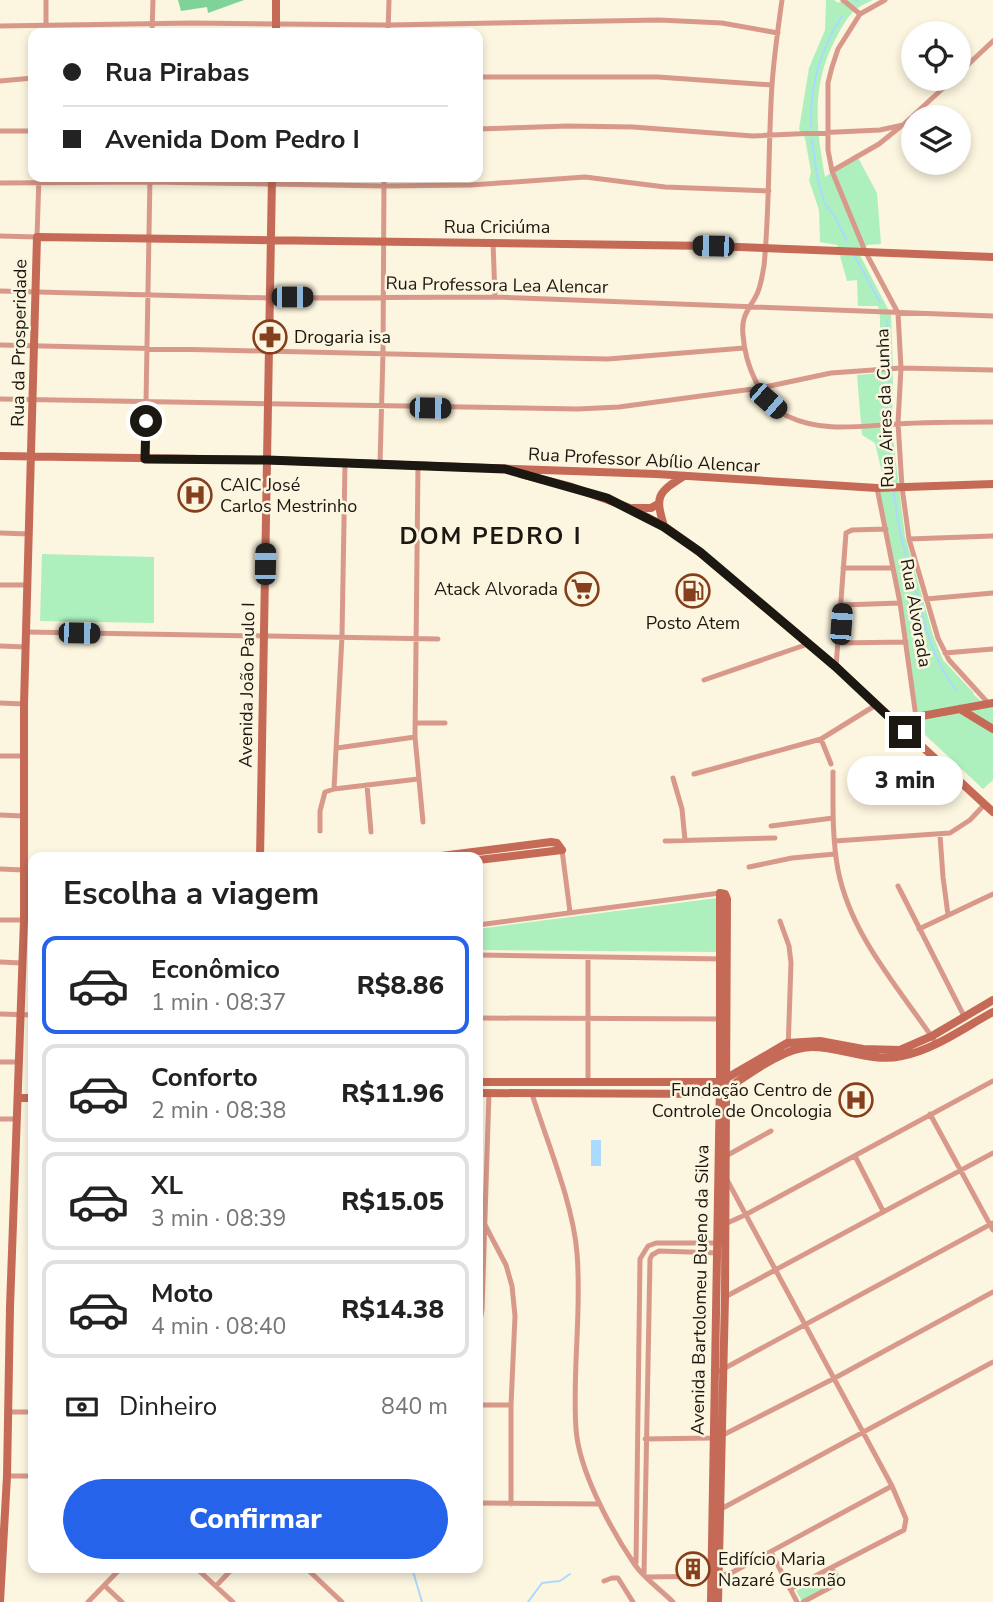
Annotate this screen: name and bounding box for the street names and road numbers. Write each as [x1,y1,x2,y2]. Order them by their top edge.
street label: Rua Criciúma [444,215,550,239]
street label: Rua da Prosperidade [6,259,32,427]
street label: Rua Professora Lea Alencar [385,271,609,299]
street label: Rua Aires da Cunha [870,328,900,488]
street label: Rua Professor Abílio Alencar [527,442,761,478]
street label: Rua Alvorada [895,557,937,669]
street label: Avenida João Paulo I [234,602,260,768]
street label: Avenida Bartolomeu Bueno da Silva [685,1145,715,1435]

